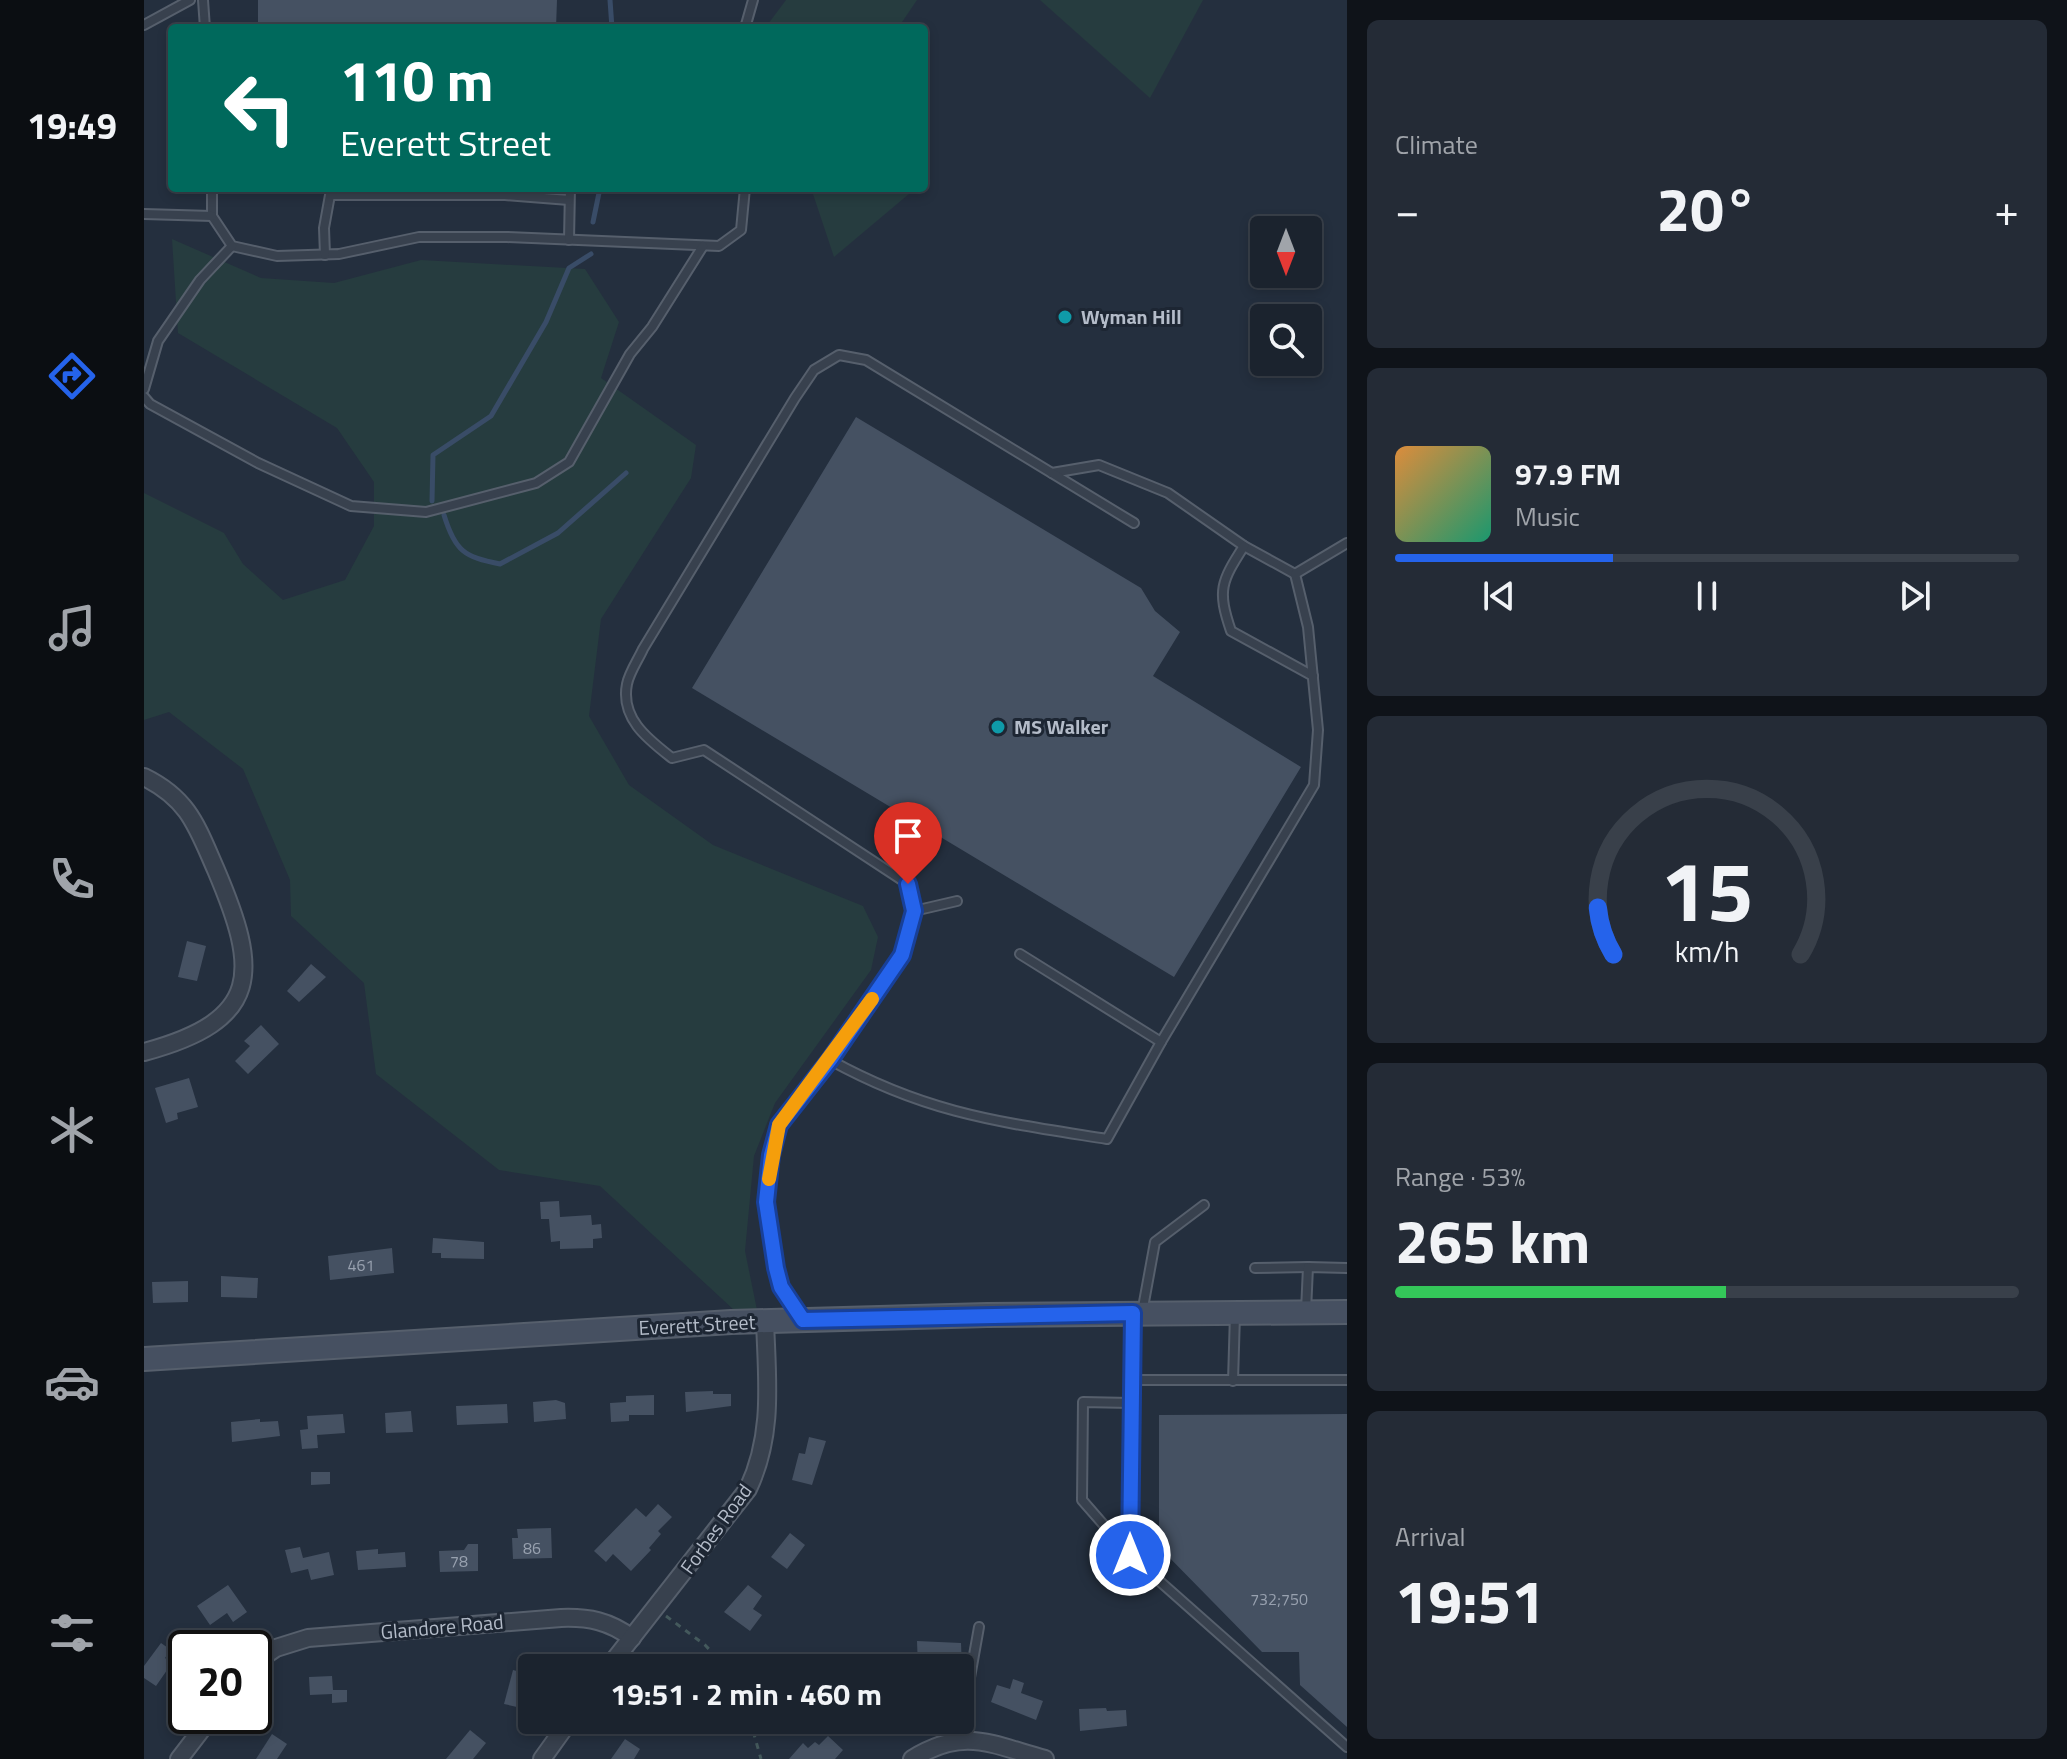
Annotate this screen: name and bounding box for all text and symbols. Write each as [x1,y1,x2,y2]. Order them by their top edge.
text: 110 m [340,38,493,123]
icon: left [208,56,312,160]
text: 19:49 [27,98,117,153]
text: Everett Street [340,115,551,170]
text: Climate [1395,125,1478,164]
text: 20° [1657,163,1757,254]
text: − [1395,176,1420,243]
text: + [1994,176,2019,243]
north arrow [1250,216,1322,288]
map controls [1250,216,1322,376]
place label: Wyman Hill [1081,301,1182,332]
button: search [1250,304,1322,376]
marker: Wyman Hill [1056,308,1074,326]
icon: directions [44,348,100,404]
text: 97.9 FM [1515,451,1621,497]
text: Music [1515,497,1580,536]
icon: previous [1477,574,1521,618]
icon: pause [1685,574,1729,618]
icon: next [1893,574,1937,618]
icon: music [44,600,100,656]
place label: MS Walker [1014,711,1109,742]
marker: MS Walker [989,718,1007,736]
pin [874,802,942,884]
icon: arrive [886,814,930,858]
text: 15 [1660,827,1754,953]
icon: phone [44,851,100,907]
text: km/h [1675,931,1739,974]
icon: climate [44,1102,100,1158]
text: Range · 53% [1395,1157,1525,1196]
text: 265 km [1395,1195,1590,1286]
house number: 461 [348,1253,374,1277]
street label: Everett Street [638,1306,756,1343]
icon: car [44,1354,100,1410]
street label: Forbes Road [672,1477,759,1580]
position arrow [1088,1513,1172,1597]
text: Arrival [1395,1517,1466,1556]
house number: 86 [523,1536,541,1560]
house number: 78 [450,1549,468,1573]
text: 19:51 [1395,1555,1545,1646]
house number: 732;750 [1250,1587,1308,1611]
icon: filters [44,1605,100,1661]
street label: Glandore Road [379,1606,505,1647]
speed limit sign: 20 [168,1630,272,1734]
text: 19:51 · 2 min · 460 m [610,1671,882,1717]

